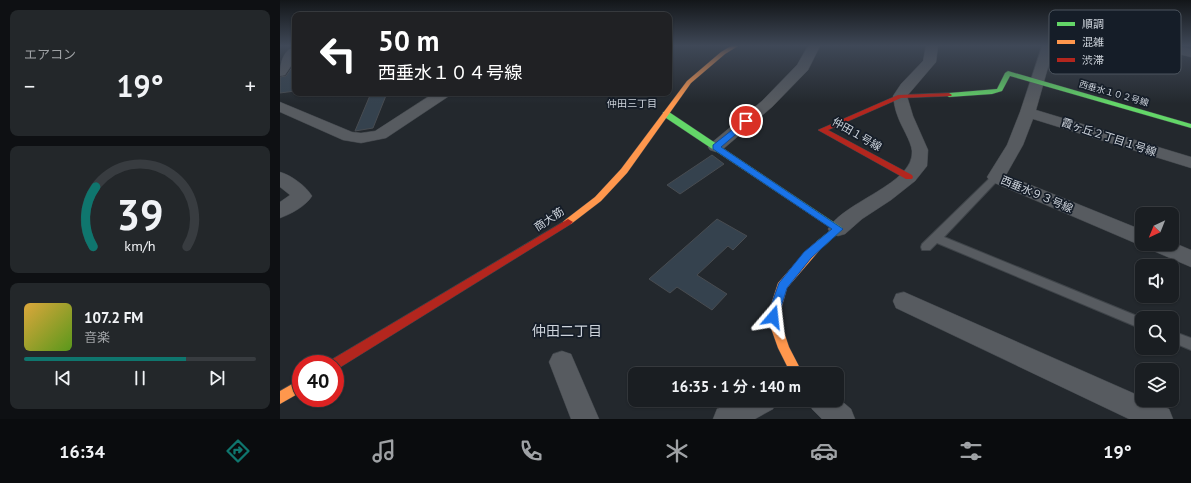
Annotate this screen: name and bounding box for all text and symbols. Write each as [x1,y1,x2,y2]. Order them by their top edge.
legend [1049,10,1181,74]
text: 順調 [1082,17,1104,31]
text: 50 m [378,22,439,59]
icon: left [312,28,364,80]
text: 混雑 [1082,35,1104,49]
text: エアコン [24,46,76,63]
text: 渋滞 [1082,53,1104,67]
text: 西垂水１０４号線 [378,61,522,84]
text: 19° [116,66,164,105]
text: − [24,72,35,100]
text: + [245,72,256,100]
street label: 西垂水１０２号線 [1078,78,1151,108]
district label: 仲田三丁目 [607,97,657,110]
pin [729,104,763,138]
icon: arrive [735,110,757,132]
street label: 仲田１号線 [830,114,884,154]
street label: 霞ヶ丘２丁目１号線 [1060,115,1158,159]
street label: 西垂水９３号線 [999,173,1075,215]
text: 39 [116,188,164,241]
street label: 商大筋 [531,204,567,234]
north arrow [1135,207,1179,251]
map controls [1135,207,1179,407]
text: km/h [124,236,156,255]
button: sound [1135,259,1179,303]
position arrow [752,296,794,338]
text: 107.2 FM [84,308,143,327]
button: search [1135,311,1179,355]
district label: 仲田二丁目 [532,322,602,340]
text: 音楽 [84,329,110,346]
speed limit sign: 40 [292,355,344,407]
button: layers [1135,363,1179,407]
icon: previous [52,367,74,389]
icon: pause [129,367,151,389]
icon: next [206,367,228,389]
text: 16:35 · 1 分 · 140 m [671,377,801,396]
icon: directions [224,437,252,465]
icon: music [370,437,398,465]
icon: phone [517,437,545,465]
icon: climate [663,437,691,465]
icon: car [810,437,838,465]
icon: filters [957,437,985,465]
text: 16:34 [59,440,105,463]
text: 19° [1103,440,1132,463]

